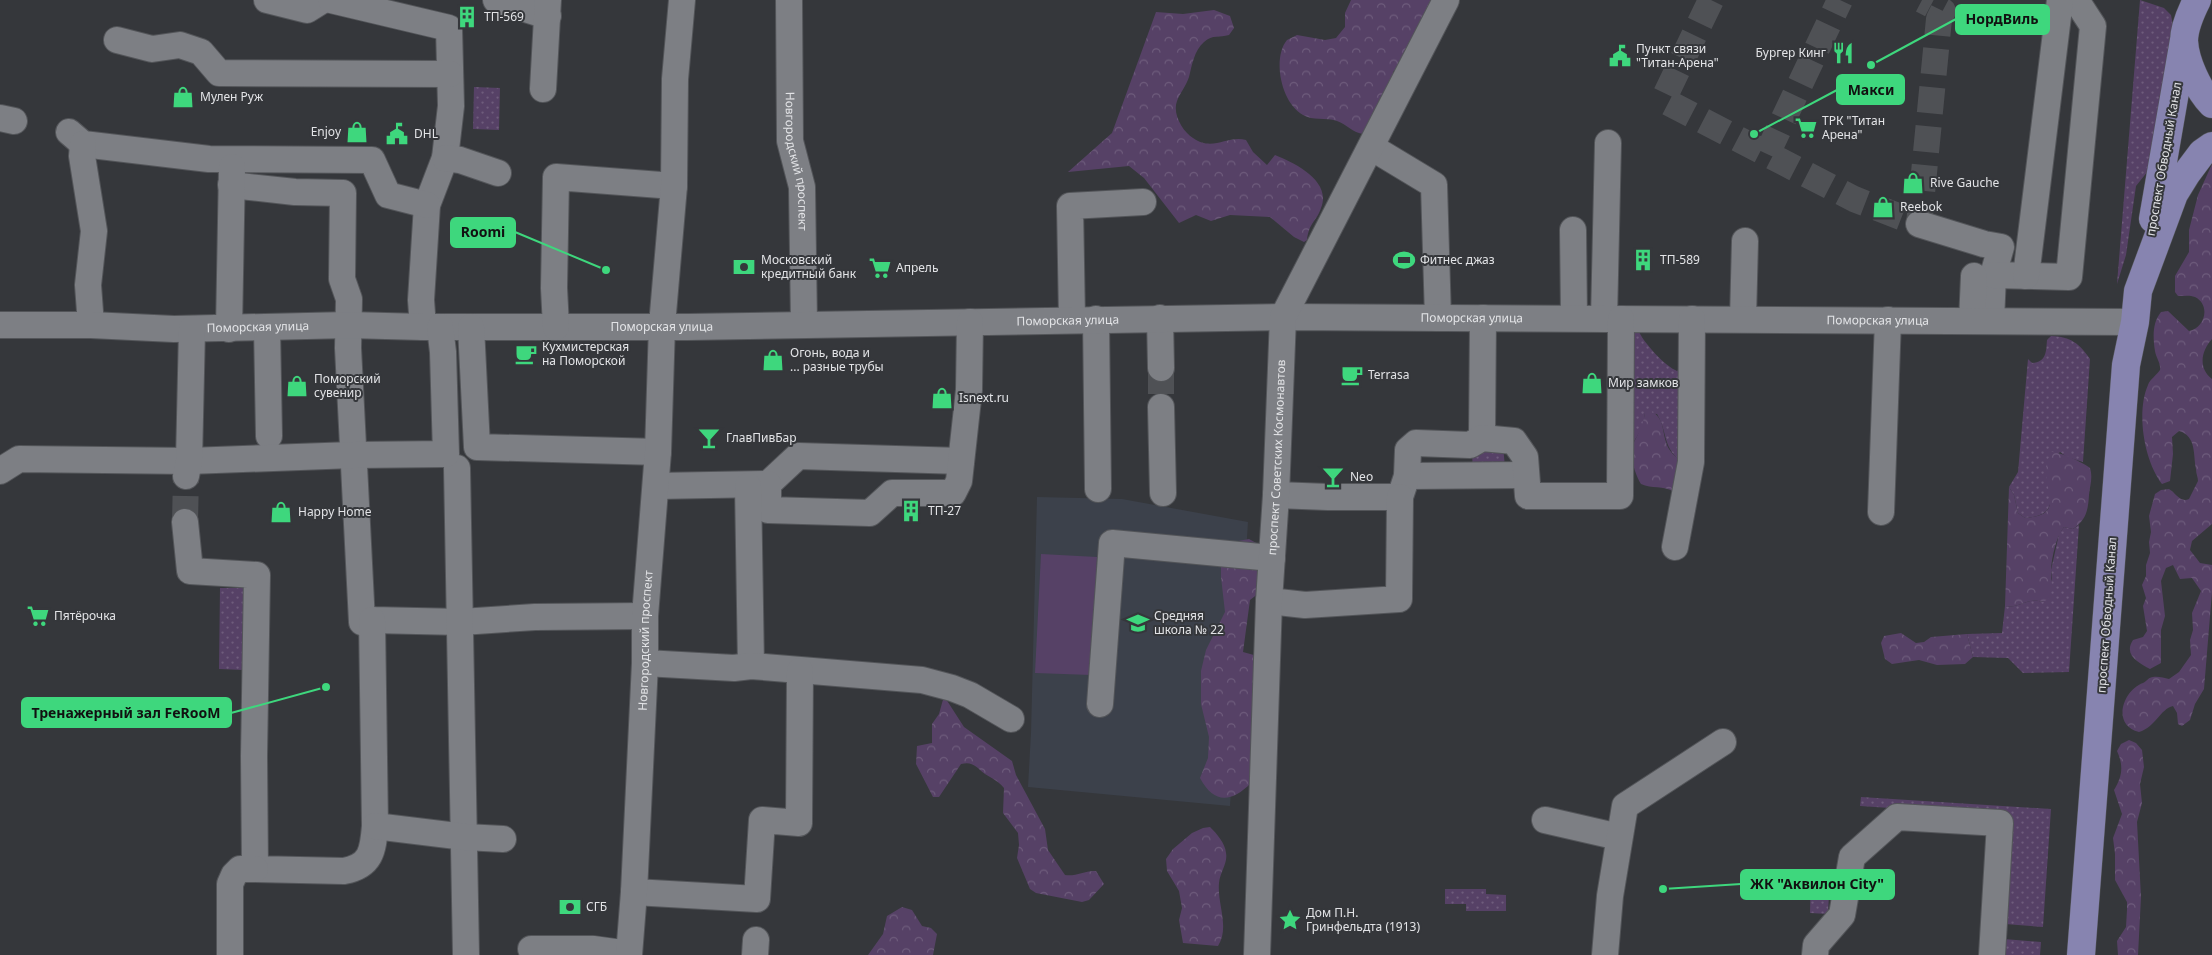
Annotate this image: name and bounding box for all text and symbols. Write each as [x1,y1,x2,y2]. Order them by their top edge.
building icon: ТП-569 [454,4,480,30]
callout: НордВиль [1956,5,2049,34]
place label: ТП-569 [484,8,524,25]
text: НордВиль [1966,9,2038,28]
place label: Пункт связи "Титан-Арена" [1636,40,1719,71]
restaurant icon: Бургер Кинг [1830,40,1856,66]
public building icon: Пункт связи "Титан-Арена" [1607,43,1633,69]
place label: Бургер Кинг [1756,44,1826,61]
callout: Макси [1837,75,1904,104]
text: Макси [1848,80,1894,99]
street label: проспект Обводный Канал [2142,81,2185,237]
shop icon: Мулен Руж [170,84,196,110]
place label: Мулен Руж [200,88,264,105]
street label: Новгородский проспект [782,92,812,231]
place label: ТРК "Титан Арена" [1822,112,1885,143]
supermarket icon: ТРК "Титан Арена" [1793,115,1819,141]
shop icon: Enjoy [344,119,370,145]
public building icon: DHL [384,121,410,147]
place label: Enjoy [311,123,342,140]
place label: DHL [414,125,438,142]
shop icon: Rive Gauche [1900,170,1926,196]
place label: Rive Gauche [1930,174,2000,191]
shop icon: Reebok [1870,194,1896,220]
place label: Reebok [1900,198,1943,215]
callout: Roomi [451,218,515,247]
text: Roomi [461,222,505,241]
sports icon: Фитнес джаз [1391,247,1417,273]
building icon: ТП-589 [1630,247,1656,273]
place label: Московский кредитный банк [761,251,857,282]
place label: Фитнес джаз [1420,251,1495,268]
place label: ТП-589 [1660,251,1700,268]
bank icon: Московский кредитный банк [731,254,757,280]
supermarket icon: Апрель [867,255,893,281]
place label: Апрель [896,259,938,276]
street label: Поморская улица [1420,309,1523,326]
street label: Поморская улица [1016,311,1119,329]
street label: Поморская улица [1826,311,1929,329]
street label: Поморская улица [206,317,309,336]
street label: Поморская улица [611,318,713,335]
place label: Кухмистерская на Поморской [542,338,629,369]
cafe icon: Кухмистерская на Поморской [513,341,539,367]
place label: Огонь, вода и ... разные трубы [790,344,884,375]
shop icon: Огонь, вода и ... разные трубы [760,347,786,373]
street label: проспект Советских Космонавтов [1263,359,1289,556]
cafe icon: Terrasa [1339,362,1365,388]
place label: Terrasa [1368,366,1409,383]
place label: Поморский сувенир [314,370,381,401]
shop icon: Мир замков [1579,370,1605,396]
shop icon: Поморский сувенир [284,373,310,399]
place label: Мир замков [1608,374,1679,391]
shop icon: Isnext.ru [929,385,955,411]
place label: Isnext.ru [959,389,1009,406]
bar icon: ГлавПивБар [696,425,722,451]
place label: ГлавПивБар [726,429,797,446]
bar icon: Neo [1320,464,1346,490]
place label: Neo [1350,468,1373,485]
building icon: ТП-27 [898,498,924,524]
shop icon: Happy Home [268,499,294,525]
place label: ТП-27 [928,502,961,519]
place label: Happy Home [298,503,372,520]
street label: проспект Обводный Канал [2093,537,2120,693]
street label: Новгородский проспект [634,569,657,711]
supermarket icon: Пятёрочка [25,603,51,629]
place label: Пятёрочка [54,607,116,624]
place label: Средняя школа № 22 [1154,607,1224,638]
school or university icon: Средняя школа № 22 [1125,610,1151,636]
callout: Тренажерный зал FeRooM [22,698,231,727]
text: Тренажерный зал FeRooM [32,703,220,722]
callout: ЖК "Аквилон City" [1741,870,1894,899]
text: ЖК "Аквилон City" [1750,874,1884,893]
bank icon: СГБ [557,894,583,920]
place label: СГБ [586,898,607,915]
place label: Дом П.Н. Гринфельдта (1913) [1306,904,1420,935]
place icon: Дом П.Н. Гринфельдта (1913) [1277,907,1303,933]

